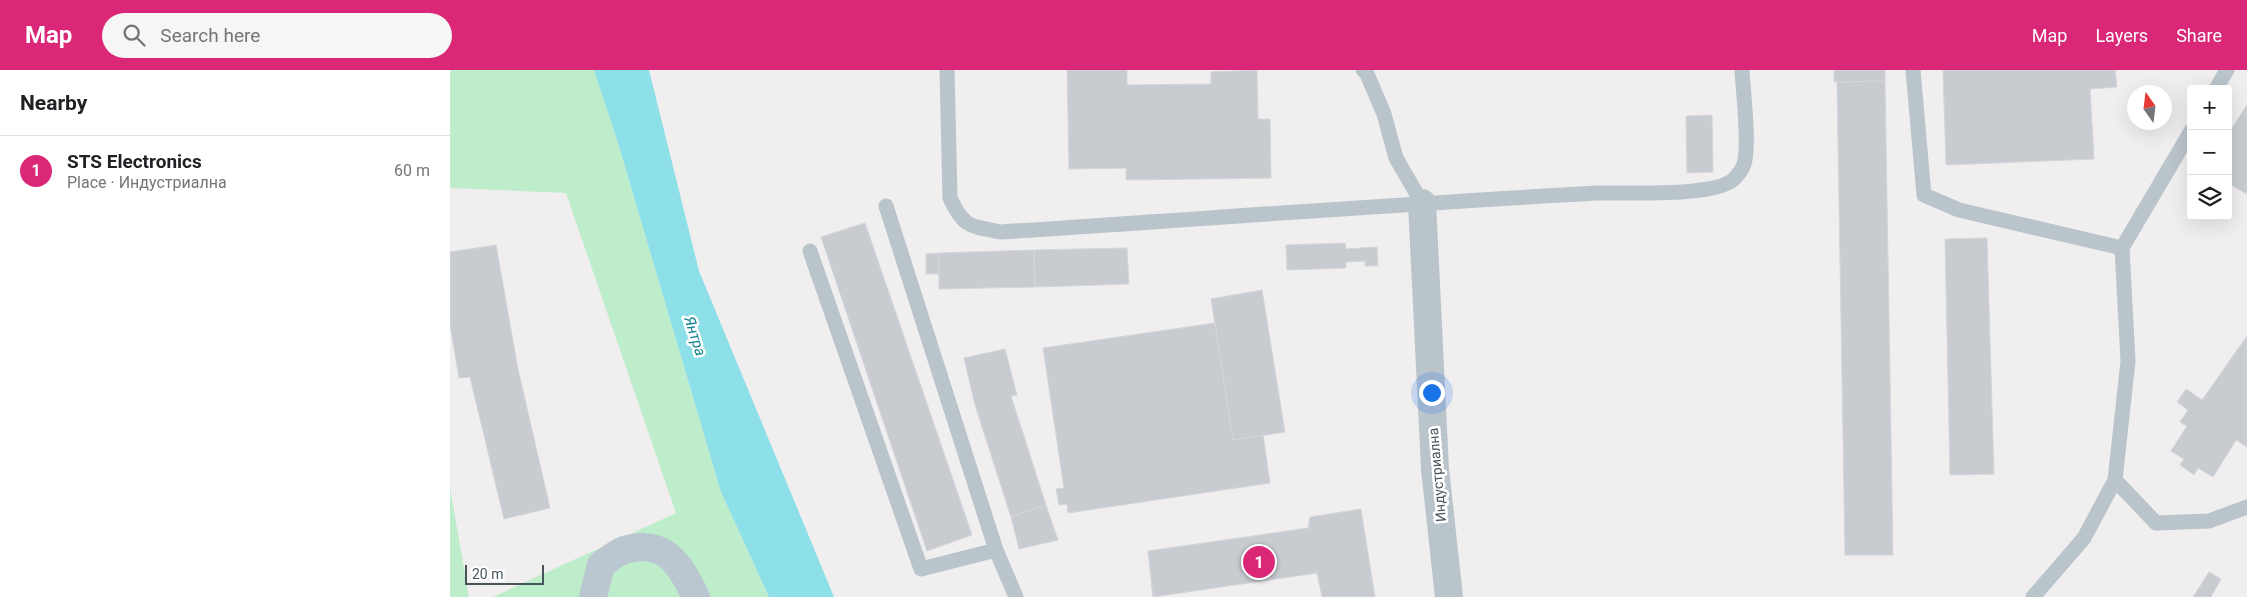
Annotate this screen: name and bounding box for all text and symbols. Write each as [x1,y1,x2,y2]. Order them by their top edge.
search box [102,13,452,58]
text: Map [25,21,72,49]
icon: search [120,21,148,49]
text: Search here [160,24,260,47]
text: Map [2032,25,2067,46]
text: Layers [2095,25,2148,46]
text: Share [2176,25,2222,46]
north arrow [2127,85,2172,130]
map controls [2187,85,2232,220]
button: + [2187,85,2232,130]
text: Nearby [20,91,87,115]
button: − [2187,130,2232,175]
text: STS Electronics [67,150,202,173]
text: 1 [31,161,41,180]
text: 60 m [394,161,430,180]
text: Place · Индустриална [67,173,227,192]
button: layers [2187,175,2232,220]
water label: Янтра [680,313,710,358]
your location [1419,380,1445,406]
street label: Индустриална [1425,427,1449,523]
pin: 1 [1243,543,1275,581]
scale bar [465,562,544,585]
text: 20 m [472,566,504,582]

